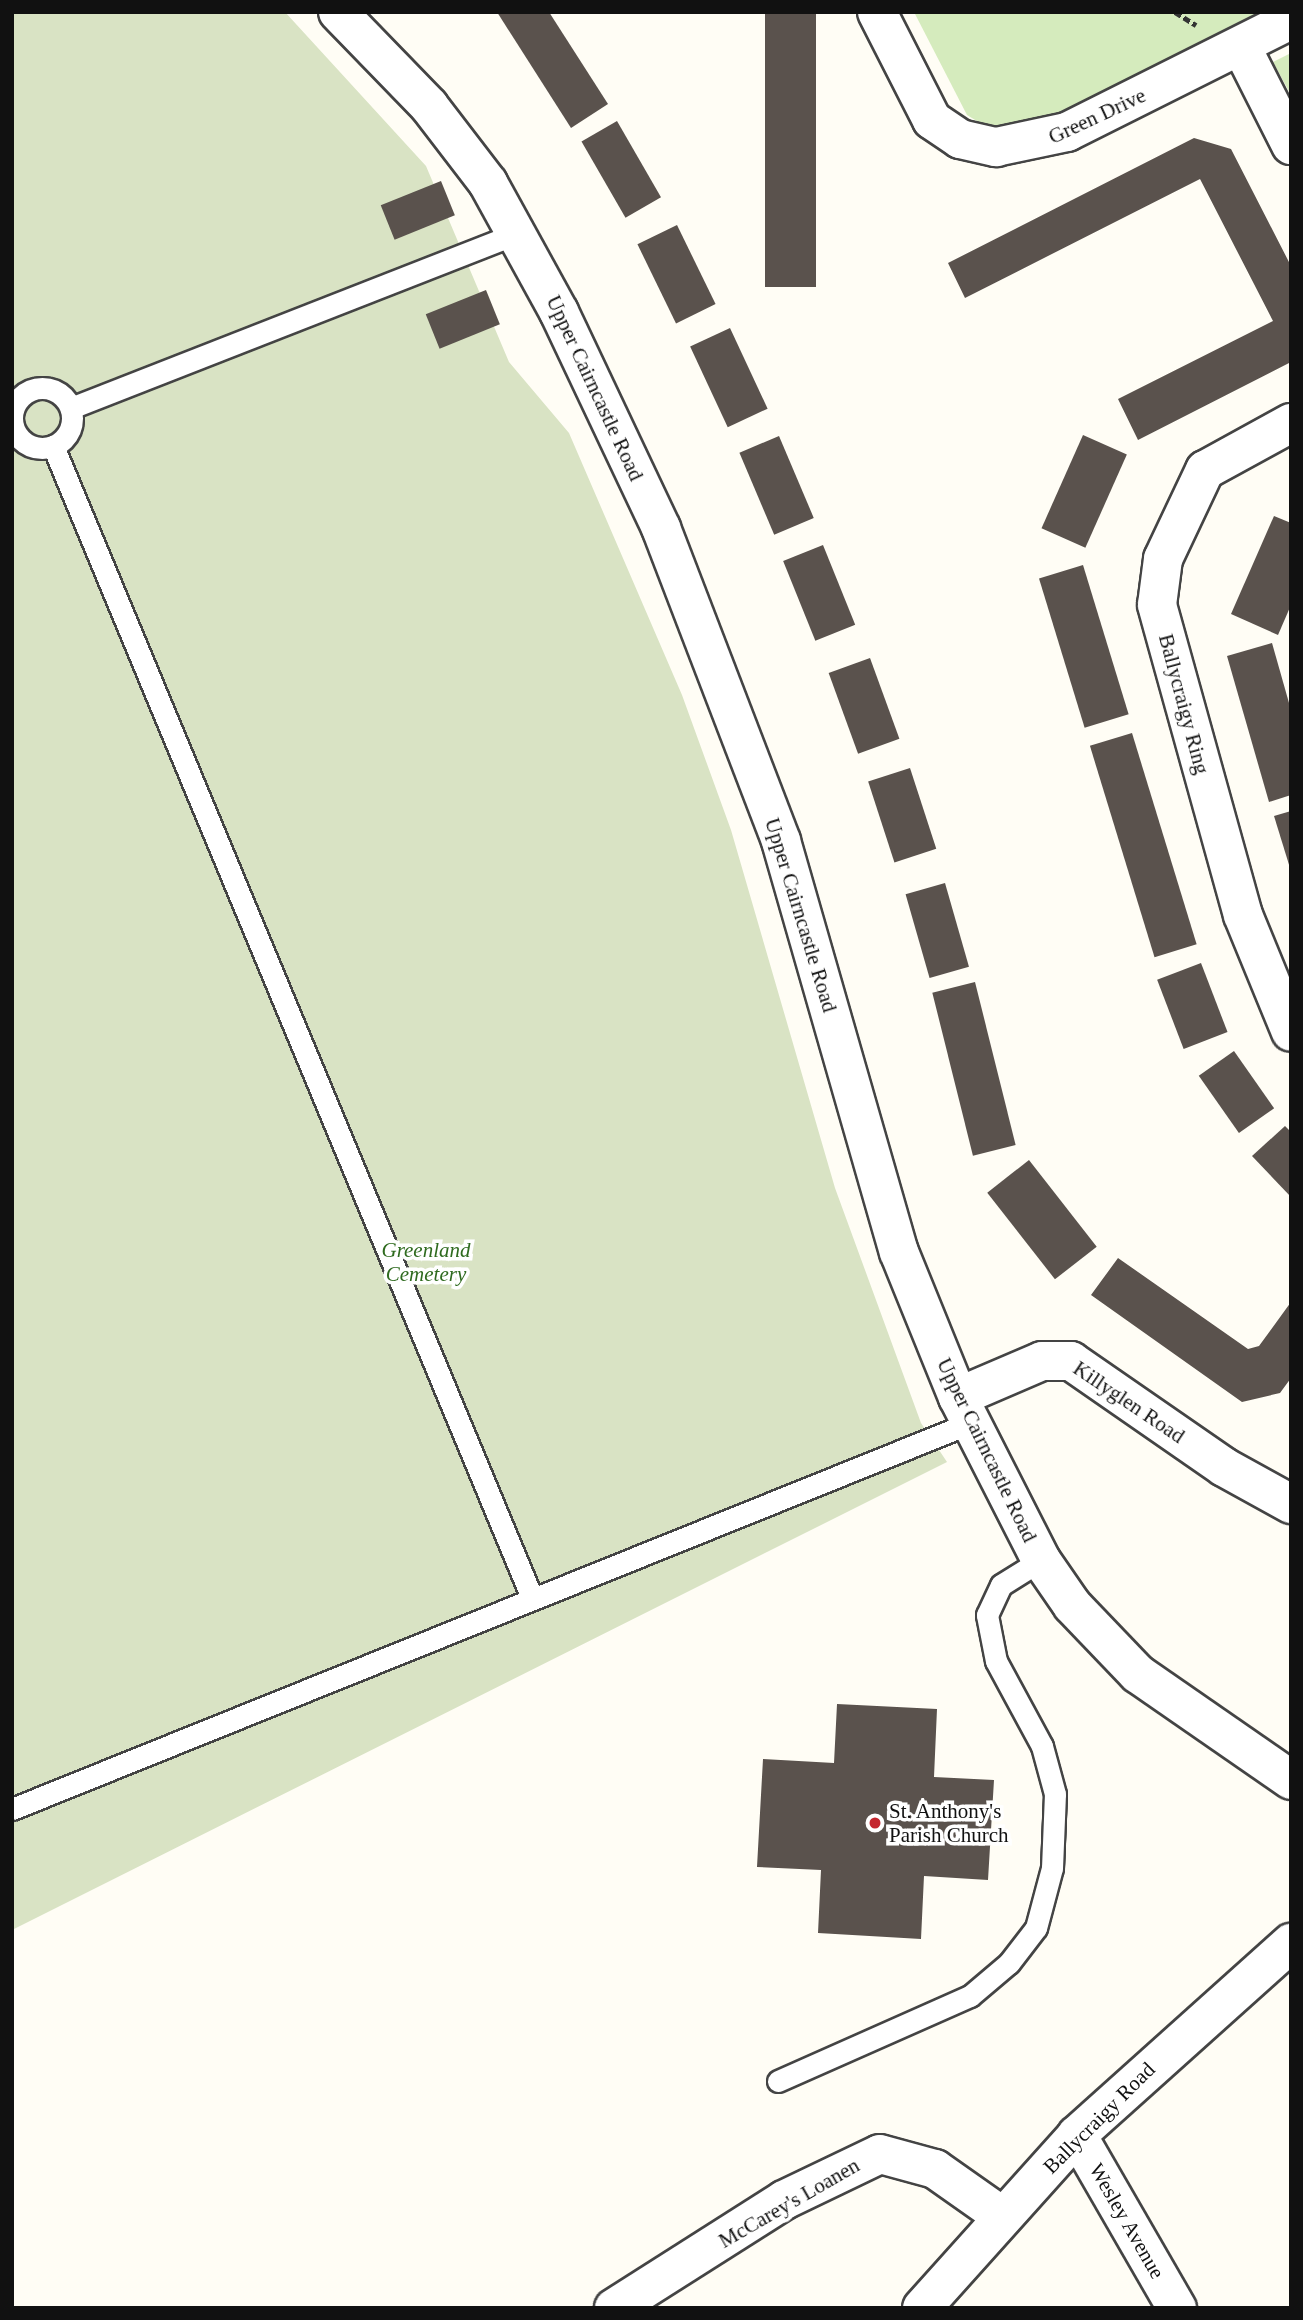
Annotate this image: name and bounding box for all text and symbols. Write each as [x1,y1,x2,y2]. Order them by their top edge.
street label: Green Drive [1044,83,1150,149]
street label: Upper Cairncastle Road [541,291,649,485]
street label: Ballycraigy Ring [1153,631,1215,777]
street label: Upper Cairncastle Road [759,815,843,1015]
park label: Greenland Cemetery [381,1237,471,1287]
street label: Upper Cairncastle Road [931,1354,1043,1546]
street label: Killyglen Road [1069,1356,1189,1448]
place label: St. Anthony's Parish Church [889,1798,1009,1848]
marker: St. Anthony's Parish Church [867,1815,883,1831]
street label: Ballycraigy Road [1038,2057,1160,2179]
street label: McCarey's Loanen [714,2153,864,2253]
street label: Wesley Avenue [1084,2158,1170,2284]

